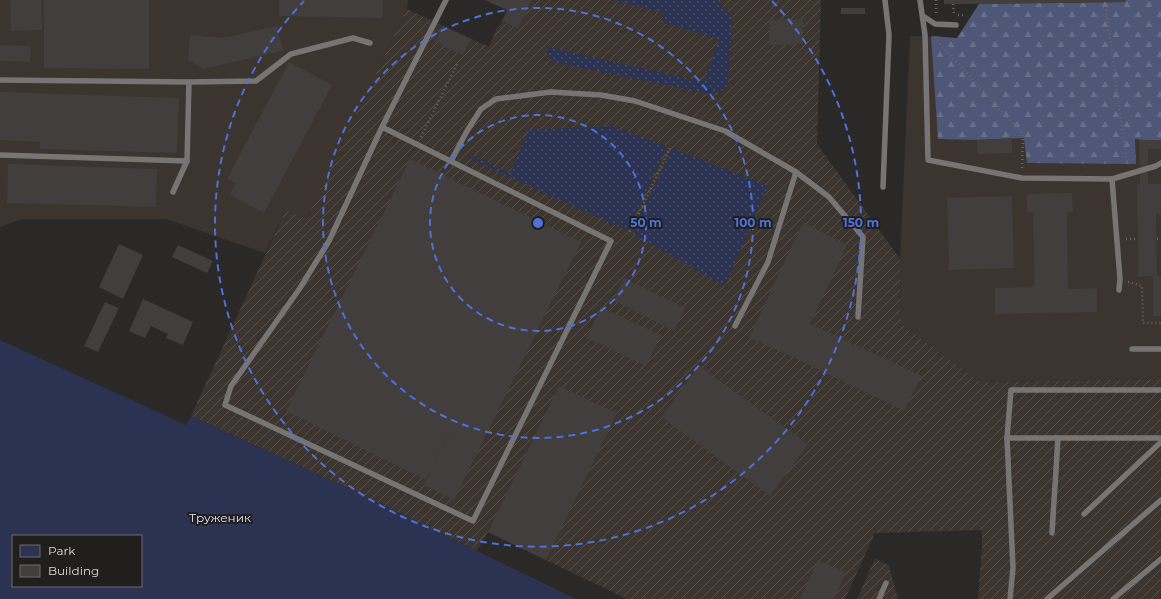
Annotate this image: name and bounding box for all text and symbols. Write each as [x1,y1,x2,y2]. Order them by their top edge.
text: 50 m [630,215,662,230]
text: 100 m [735,215,771,230]
text: 150 m [843,215,879,230]
centre of rings [531,216,545,230]
park label: Труженик [189,510,251,525]
legend [12,535,142,587]
text: Park [48,543,76,558]
text: Building [48,563,99,578]

